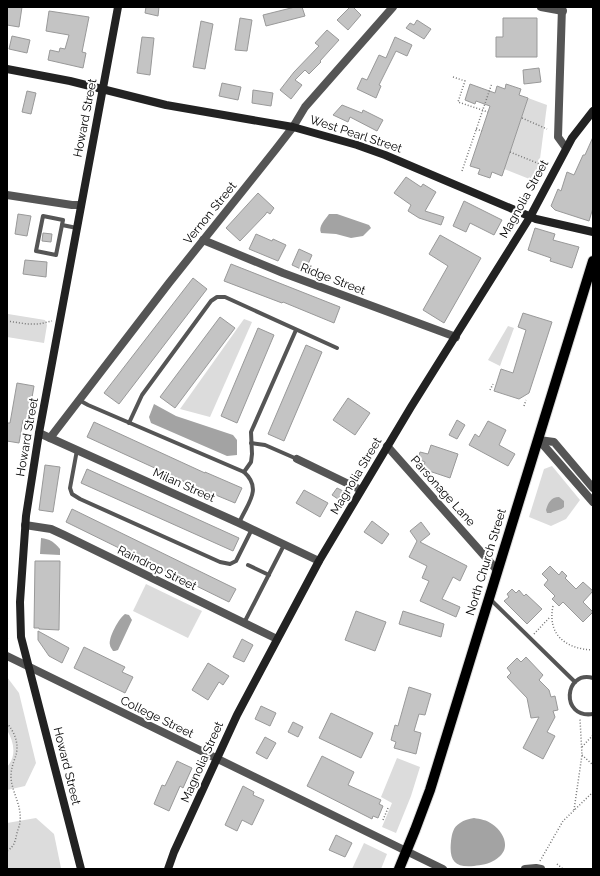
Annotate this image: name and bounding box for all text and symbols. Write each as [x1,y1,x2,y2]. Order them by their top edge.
street label: Howard Street [71,78,99,158]
street label: West Pearl Street [308,113,404,155]
street label: Magnolia Street [497,157,551,241]
street label: Vernon Street [181,179,239,247]
street label: Ridge Street [298,260,368,298]
street label: Howard Street [13,397,41,477]
street label: Magnolia Street [328,435,384,517]
street label: Parsonage Lane [408,453,478,529]
street label: Milan Street [151,465,217,505]
street label: North Church Street [463,507,509,617]
street label: Raindrop Street [115,543,199,593]
street label: College Street [118,693,196,741]
street label: Magnolia Street [178,719,226,805]
street label: Howard Street [51,726,83,806]

